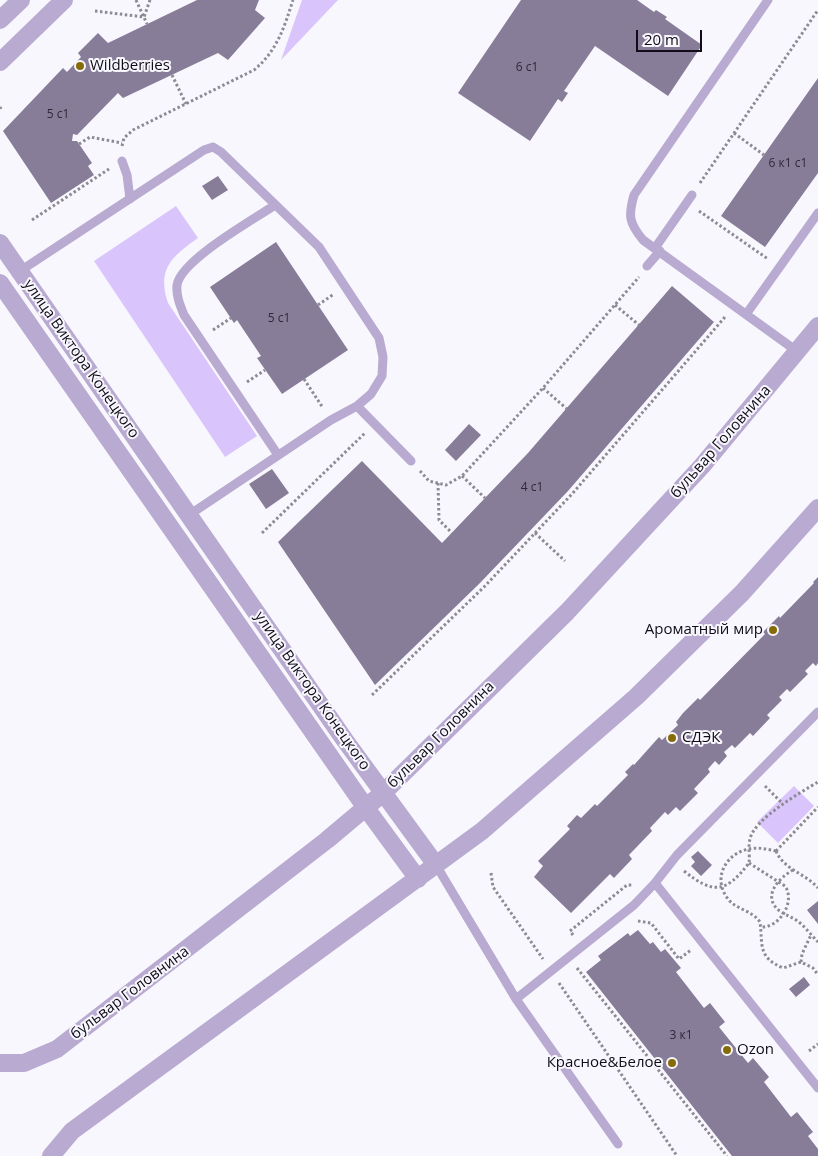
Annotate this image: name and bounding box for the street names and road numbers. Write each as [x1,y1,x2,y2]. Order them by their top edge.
street label: улица Виктора Конецкого [19,276,143,442]
street label: бульвар Головнина [667,382,775,502]
street label: улица Виктора Конецкого [250,608,374,774]
street label: бульвар Головнина [384,678,498,792]
street label: бульвар Головнина [67,943,193,1043]

